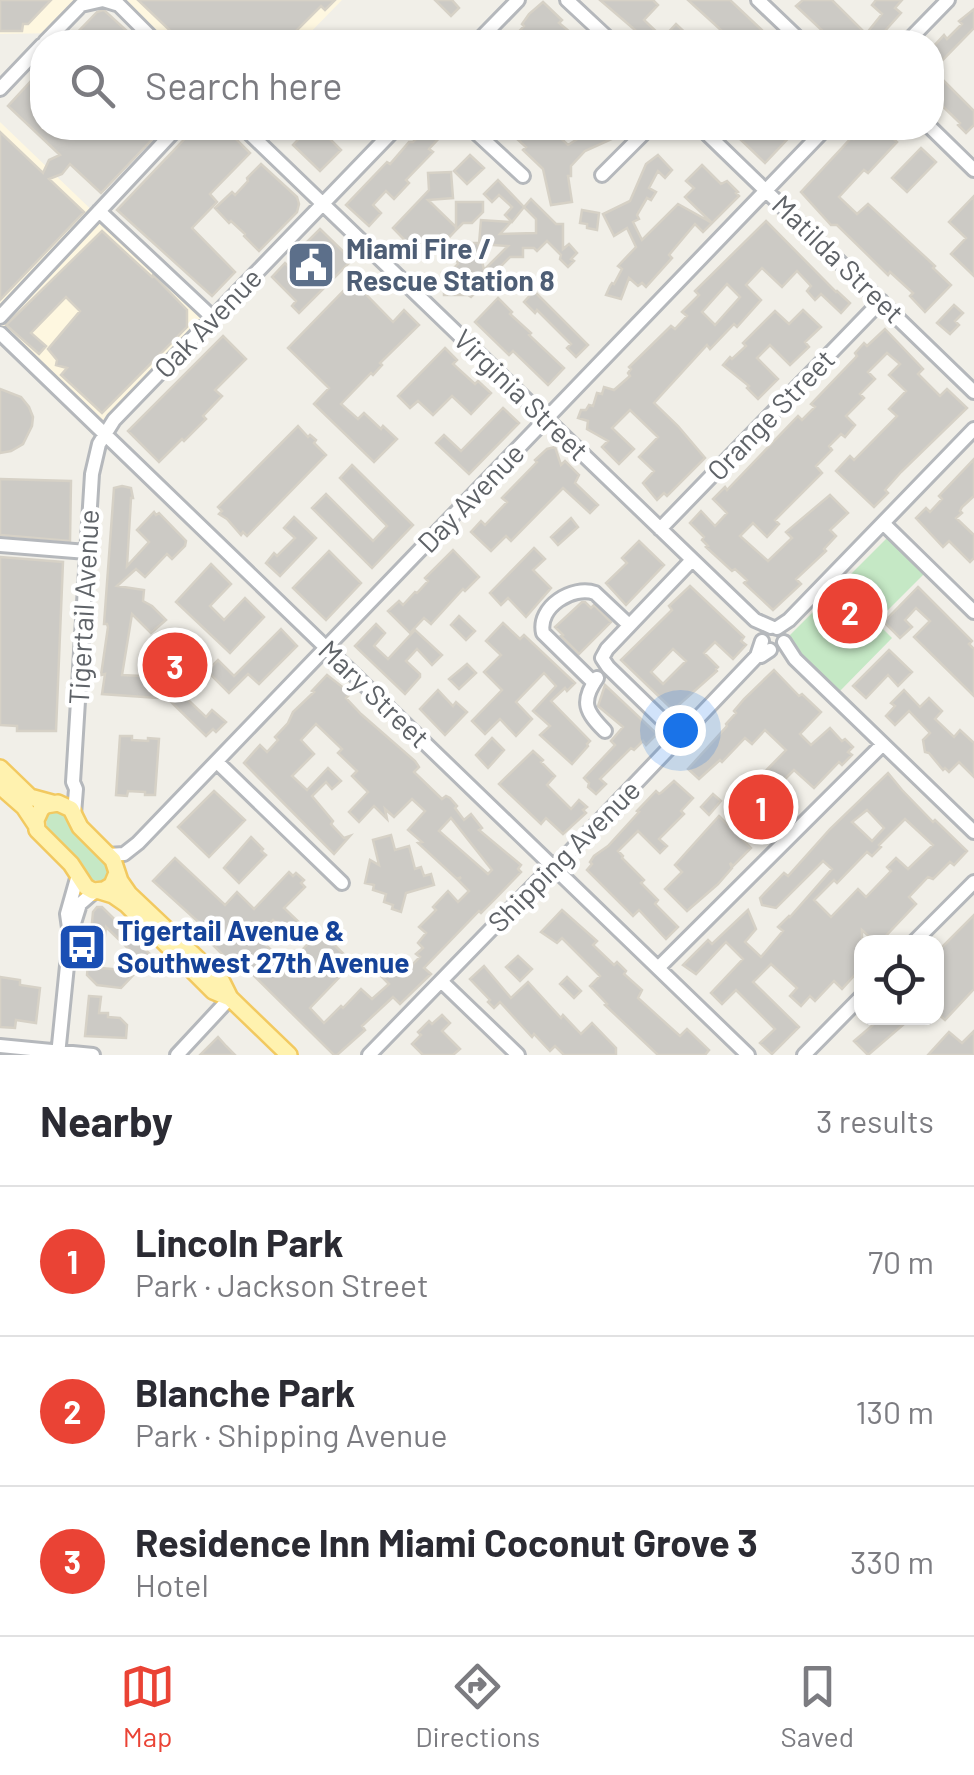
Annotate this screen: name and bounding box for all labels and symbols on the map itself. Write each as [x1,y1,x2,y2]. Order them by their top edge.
street label: Matilda Street [766,187,912,329]
place label: Miami Fire / Rescue Station 8 [346,231,555,297]
public building icon: Miami Fire / Rescue Station 8 [285,239,337,291]
street label: Oak Avenue [146,260,268,385]
street label: Virginia Street [447,322,596,467]
street label: Orange Street [699,342,841,487]
street label: Day Avenue [410,436,531,559]
street label: Tigertail Avenue [61,508,105,706]
pin: 2 [818,574,882,648]
pin: 3 [142,628,208,702]
street label: Mary Street [312,632,437,754]
your location [655,705,706,756]
pin: 1 [728,770,794,844]
street label: Shipping Avenue [480,772,646,938]
place label: Tigertail Avenue & Southwest 27th Avenue [117,913,409,979]
bus stop icon: Tigertail Avenue & Southwest 27th Avenue [56,921,108,973]

